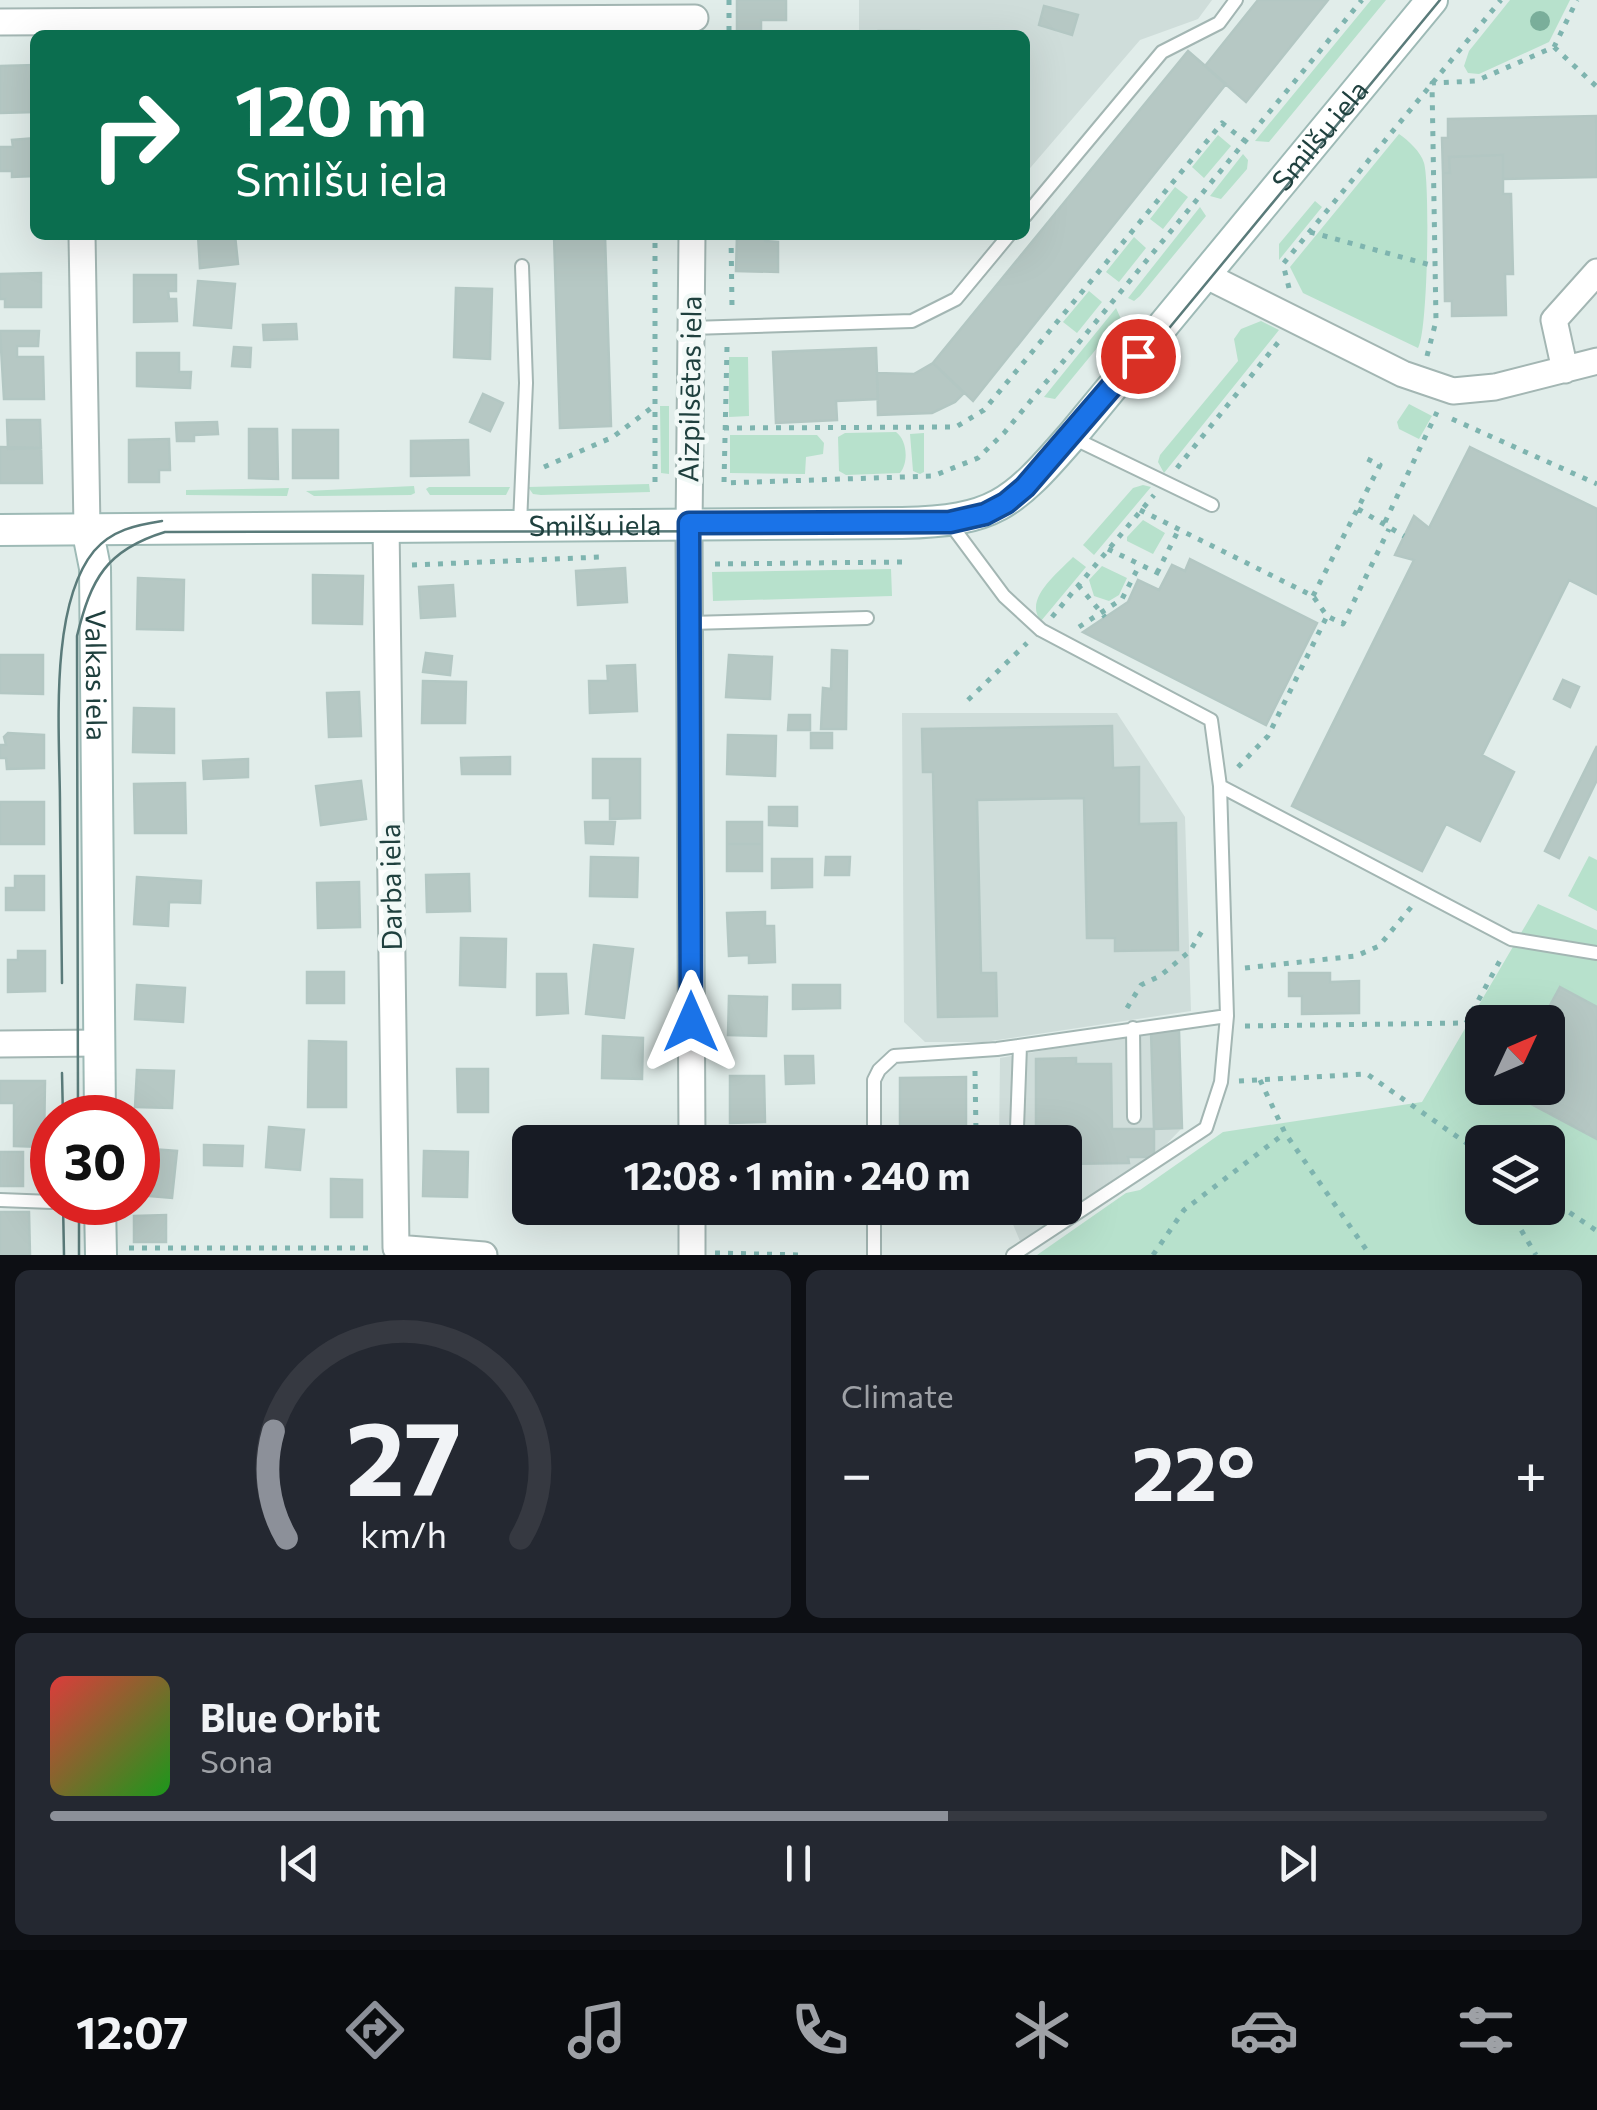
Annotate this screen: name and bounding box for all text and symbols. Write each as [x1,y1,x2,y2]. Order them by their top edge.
text: 120 m [235,65,427,150]
icon: right [70,70,200,200]
street label: Smilšu iela [1264,73,1375,197]
text: Smilšu iela [235,150,448,205]
street label: Aizpilsētas iela [670,295,708,483]
pin [1096,314,1181,399]
icon: arrive [1111,329,1166,384]
street label: Smilšu iela [528,507,661,542]
street label: Valkas iela [79,609,115,741]
street label: Darba iela [372,823,408,951]
position arrow [639,970,743,1074]
north arrow [1465,1005,1565,1105]
map controls [1465,1005,1565,1225]
speed limit sign: 30 [30,1095,160,1225]
button: layers [1465,1125,1565,1225]
text: 12:08 · 1 min · 240 m [623,1151,971,1198]
text: Climate [841,1375,954,1415]
text: 27 [345,1390,461,1517]
text: 22° [1132,1425,1255,1516]
text: − [841,1438,872,1505]
text: + [1515,1438,1547,1505]
text: km/h [360,1512,446,1555]
text: Blue Orbit [200,1693,380,1740]
text: Sona [200,1740,273,1780]
icon: previous [272,1836,327,1891]
icon: pause [771,1836,826,1891]
icon: next [1270,1836,1325,1891]
icon: directions [340,1995,410,2065]
icon: music [562,1995,632,2065]
icon: phone [785,1995,855,2065]
icon: climate [1007,1995,1077,2065]
icon: car [1229,1995,1299,2065]
icon: filters [1451,1995,1521,2065]
text: 12:07 [76,2003,188,2058]

